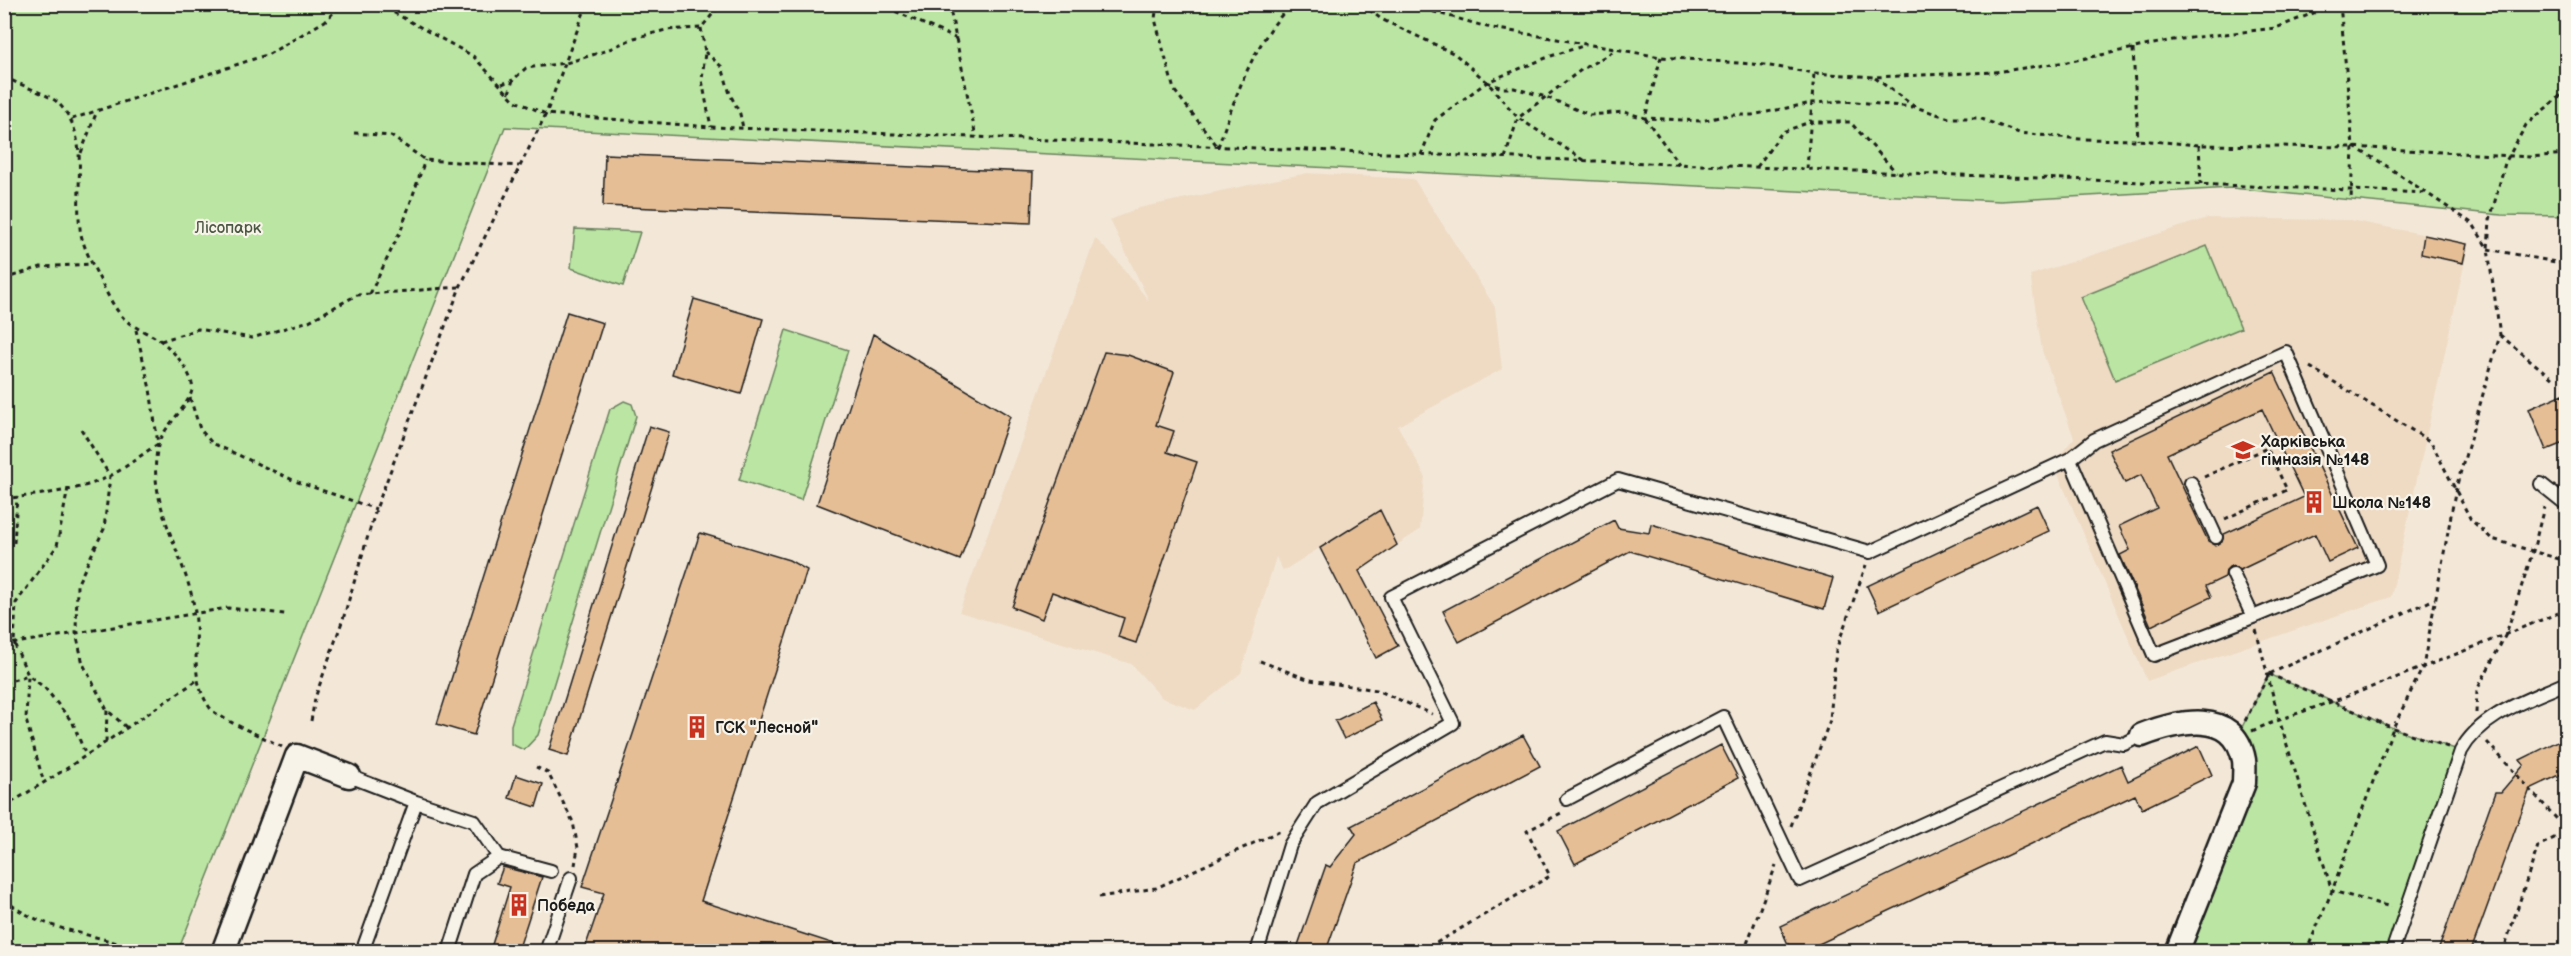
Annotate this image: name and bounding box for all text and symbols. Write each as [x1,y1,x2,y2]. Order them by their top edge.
park label: Лісопарк [194,219,262,238]
place label: Харківська гімназія №148 [2260,433,2369,470]
school or university icon: Харківська гімназія №148 [2230,437,2256,463]
building icon: Школа №148 [2301,489,2327,515]
place label: Школа №148 [2332,494,2431,513]
building icon: ГСК "Лесной" [684,714,710,740]
place label: ГСК "Лесной" [715,719,818,738]
building icon: Победа [506,892,532,918]
place label: Победа [537,897,595,916]

